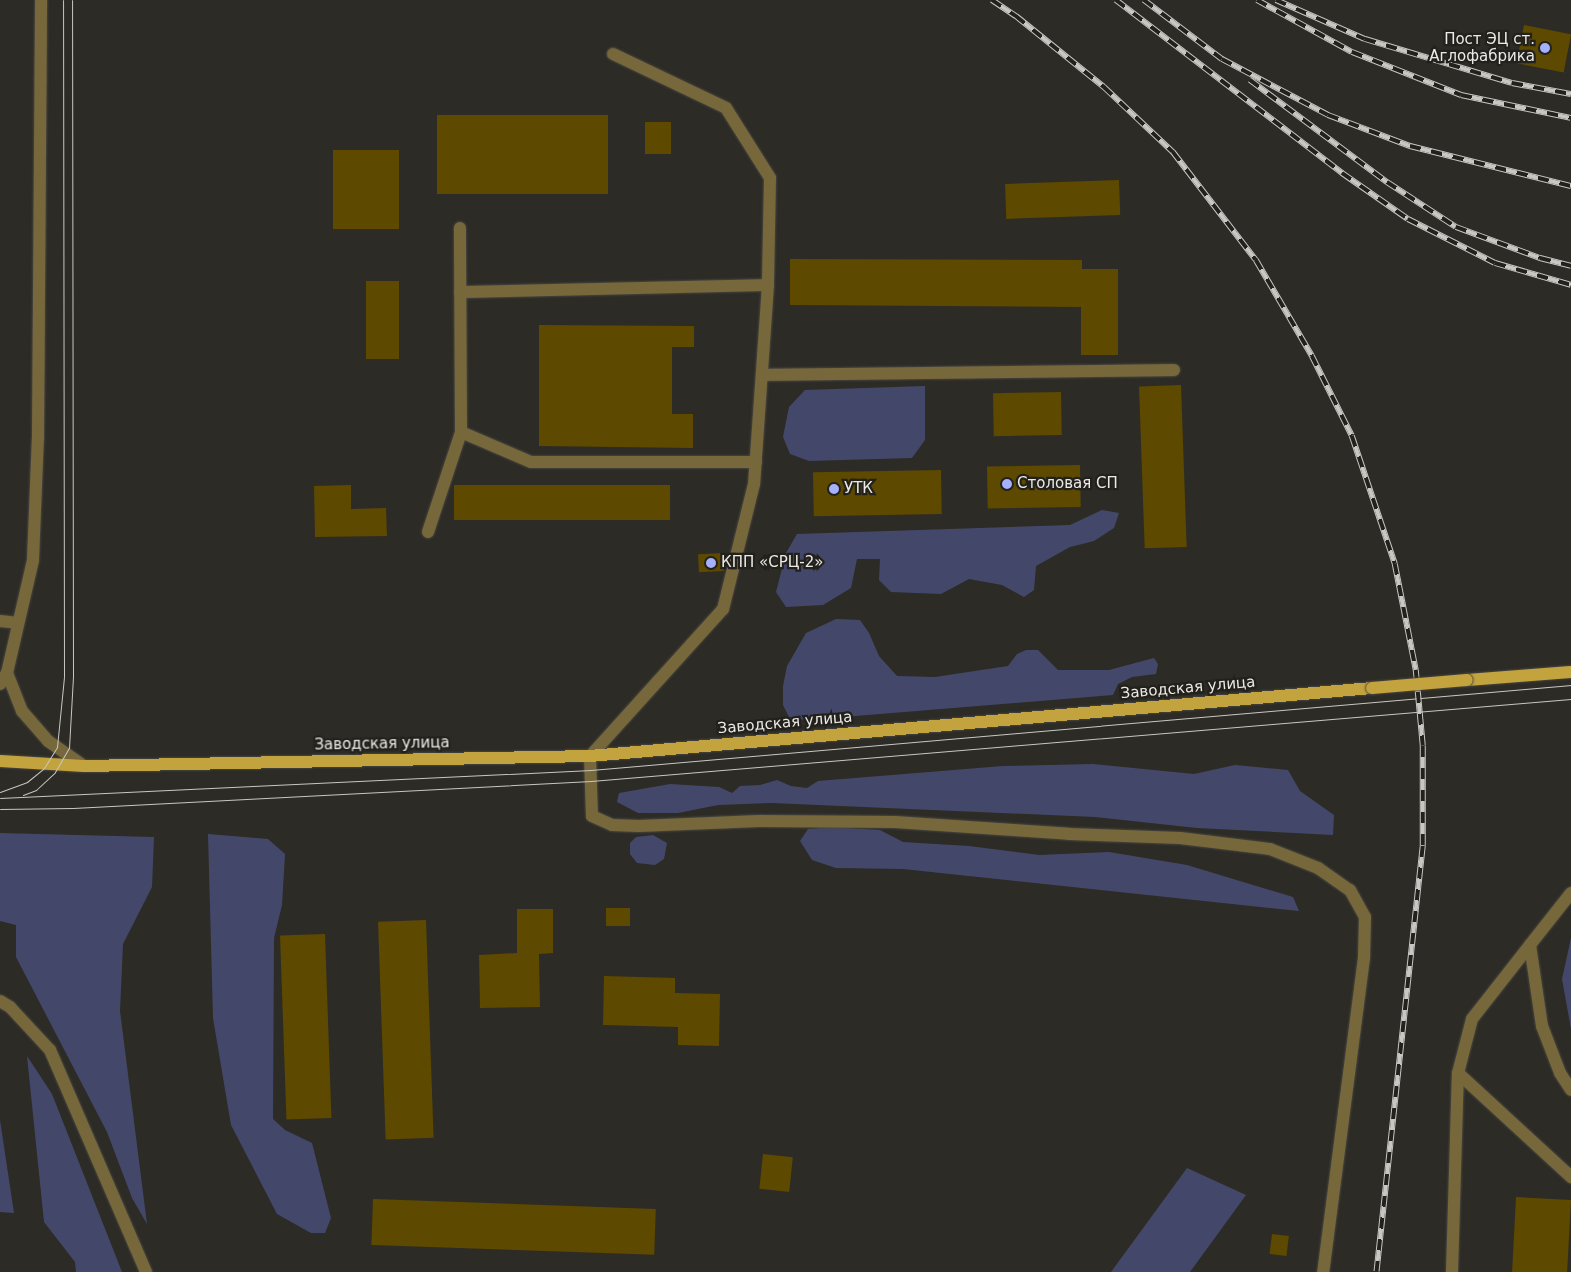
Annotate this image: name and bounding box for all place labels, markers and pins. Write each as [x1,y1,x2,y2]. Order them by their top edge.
place label: Пост ЭЦ ст. Аглофабрика [1429,30,1535,65]
marker: Пост ЭЦ ст. Аглофабрика [1539,42,1551,54]
place label: Столовая СП [1017,475,1118,493]
marker: Столовая СП [1001,478,1013,490]
place label: УТК [844,480,873,498]
marker: УТК [828,483,840,495]
place label: КПП «СРЦ-2» [721,554,823,572]
marker: КПП «СРЦ-2» [705,557,717,569]

